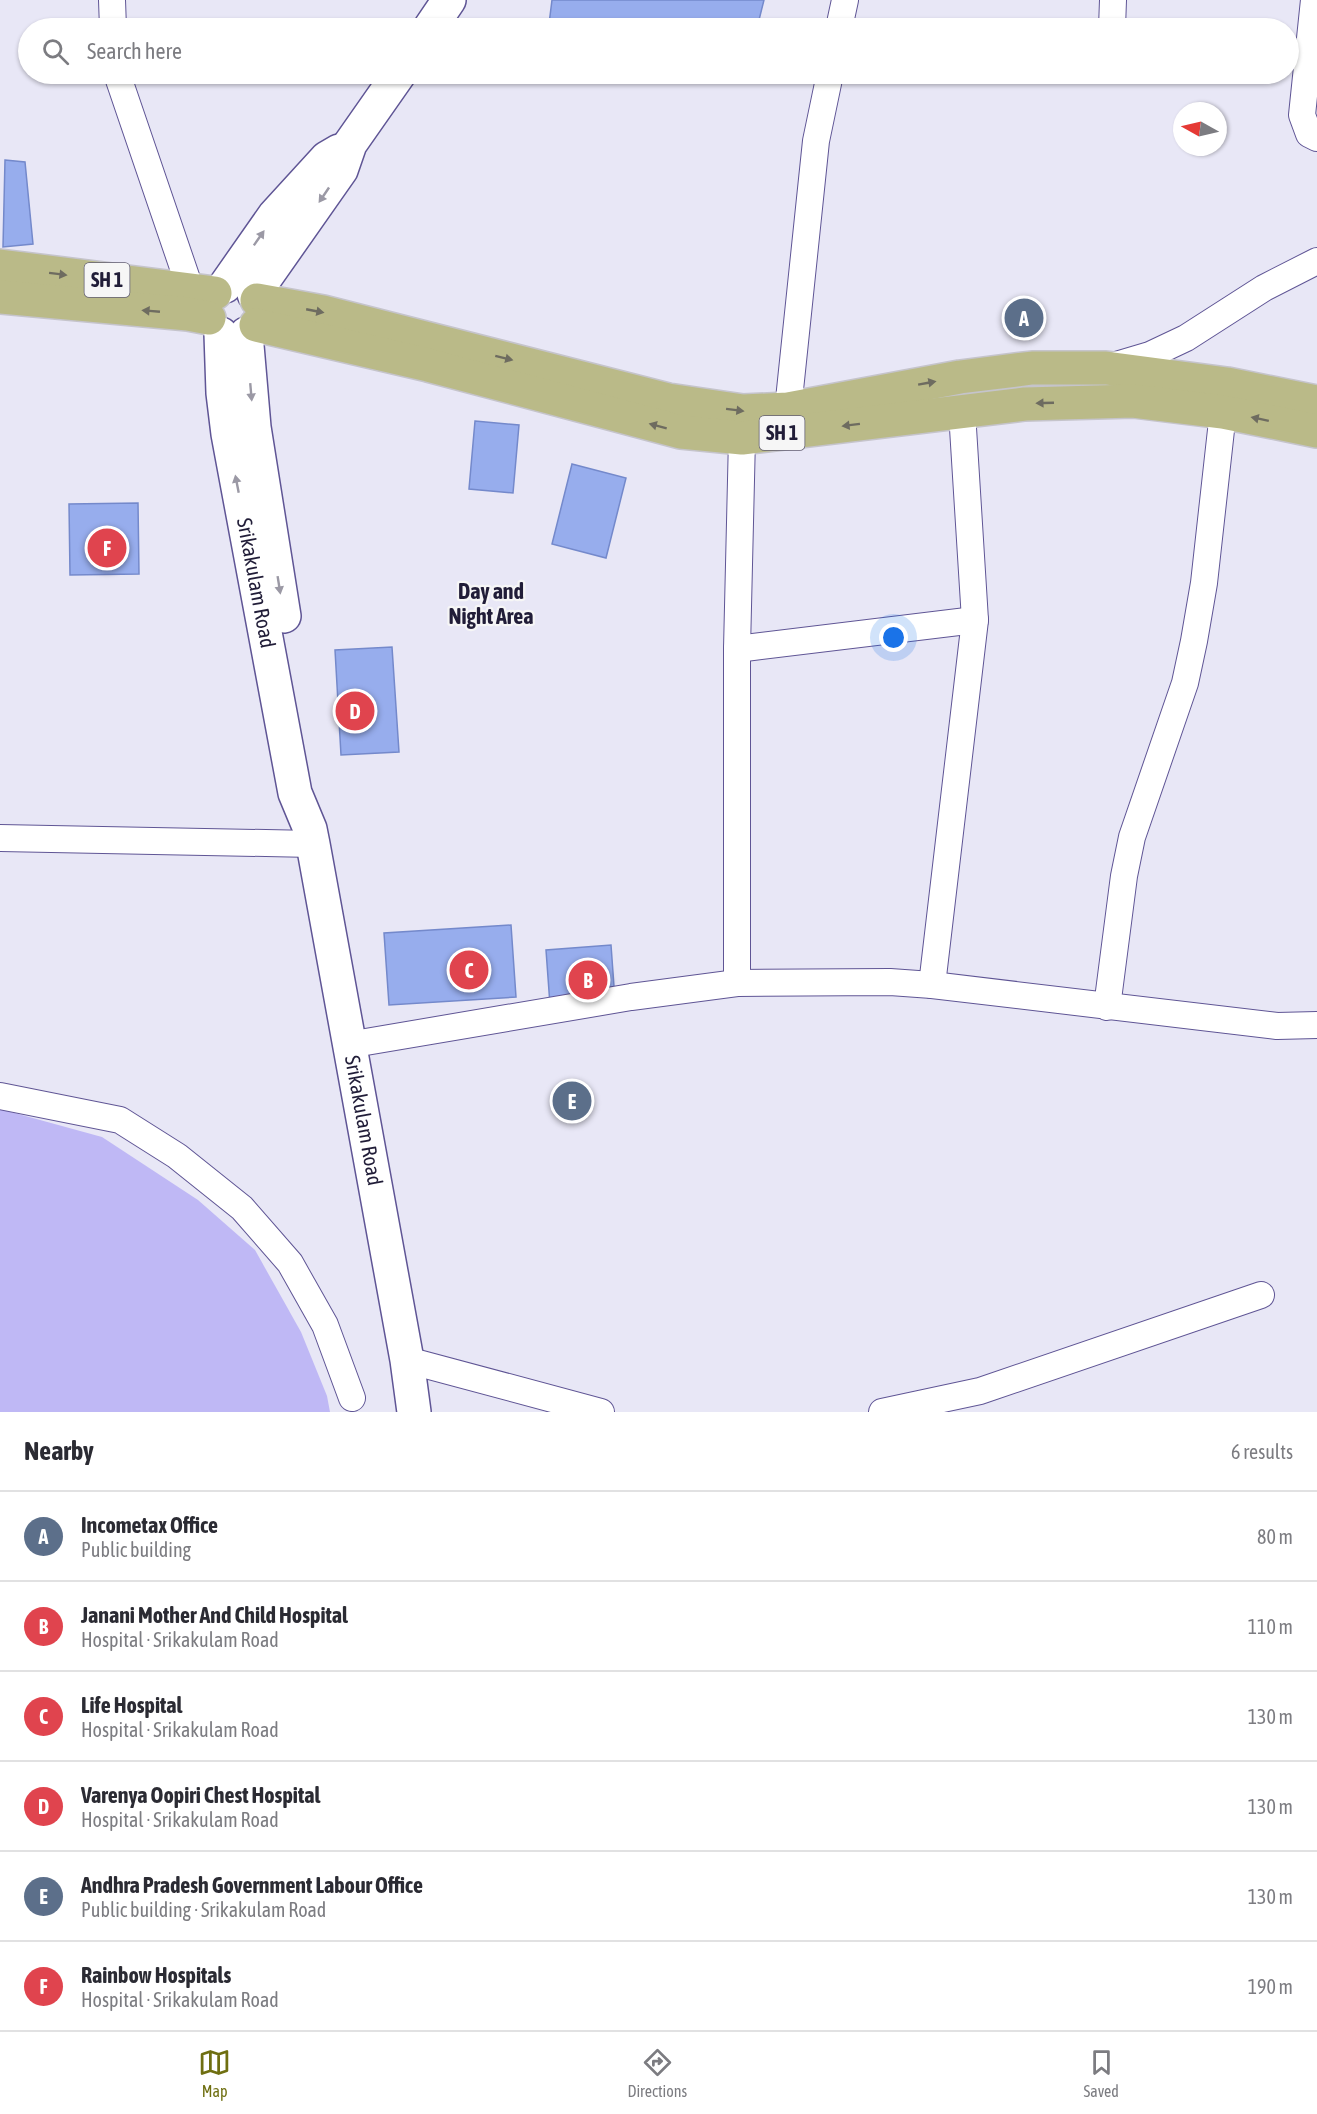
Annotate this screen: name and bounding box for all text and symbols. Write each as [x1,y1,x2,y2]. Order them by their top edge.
search box [18,18,1299,84]
icon: search [39,35,72,68]
text: Search here [87,38,182,64]
north arrow [1173,102,1227,156]
one-way arrow [318,187,330,203]
one-way arrow [253,231,265,247]
road number: SH 1 [84,263,130,297]
one-way arrow [49,269,68,278]
pin: A [1004,296,1044,340]
one-way arrow [141,306,160,316]
one-way arrow [305,307,324,316]
one-way arrow [495,354,513,364]
one-way arrow [918,378,937,387]
one-way arrow [246,383,256,402]
one-way arrow [1036,399,1055,408]
one-way arrow [725,405,744,414]
one-way arrow [1250,414,1269,423]
road number: SH 1 [760,416,804,450]
one-way arrow [649,420,667,430]
one-way arrow [842,420,861,430]
one-way arrow [232,475,241,494]
street label: Srikakulam Road [233,516,281,650]
pin: F [88,526,126,570]
one-way arrow [275,576,284,595]
district label: Day and Night Area [448,578,534,629]
your location [879,623,908,652]
pin: D [336,688,374,734]
pin: C [450,948,488,992]
pin: B [568,958,608,1002]
street label: Srikakulam Road [341,1053,388,1187]
pin: E [552,1078,592,1124]
text: Nearby [24,1436,94,1466]
text: 6 results [1231,1440,1293,1463]
text: Incometax Office [81,1512,218,1538]
text: A [39,1525,48,1548]
text: 80 m [1257,1525,1293,1548]
text: Public building [81,1538,191,1561]
text: Janani Mother And Child Hospital [81,1602,348,1628]
text: B [39,1615,48,1638]
text: 110 m [1248,1615,1293,1638]
text: Hospital · Srikakulam Road [81,1628,279,1651]
text: Life Hospital [81,1692,182,1718]
text: C [39,1705,48,1728]
text: 130 m [1248,1705,1293,1728]
text: Hospital · Srikakulam Road [81,1718,279,1741]
text: Varenya Oopiri Chest Hospital [81,1782,320,1808]
text: D [38,1795,49,1818]
text: 130 m [1248,1795,1293,1818]
text: Hospital · Srikakulam Road [81,1808,279,1831]
text: Andhra Pradesh Government Labour Office [81,1872,423,1898]
text: E [39,1885,48,1908]
text: 130 m [1248,1885,1293,1908]
text: Public building · Srikakulam Road [81,1898,326,1921]
text: Rainbow Hospitals [81,1962,231,1988]
text: F [39,1975,48,1998]
text: 190 m [1248,1975,1293,1998]
text: Hospital · Srikakulam Road [81,1988,279,2011]
tab: Map [198,2046,231,2100]
tab: Directions [627,2046,687,2100]
tab: Saved [1083,2046,1119,2100]

